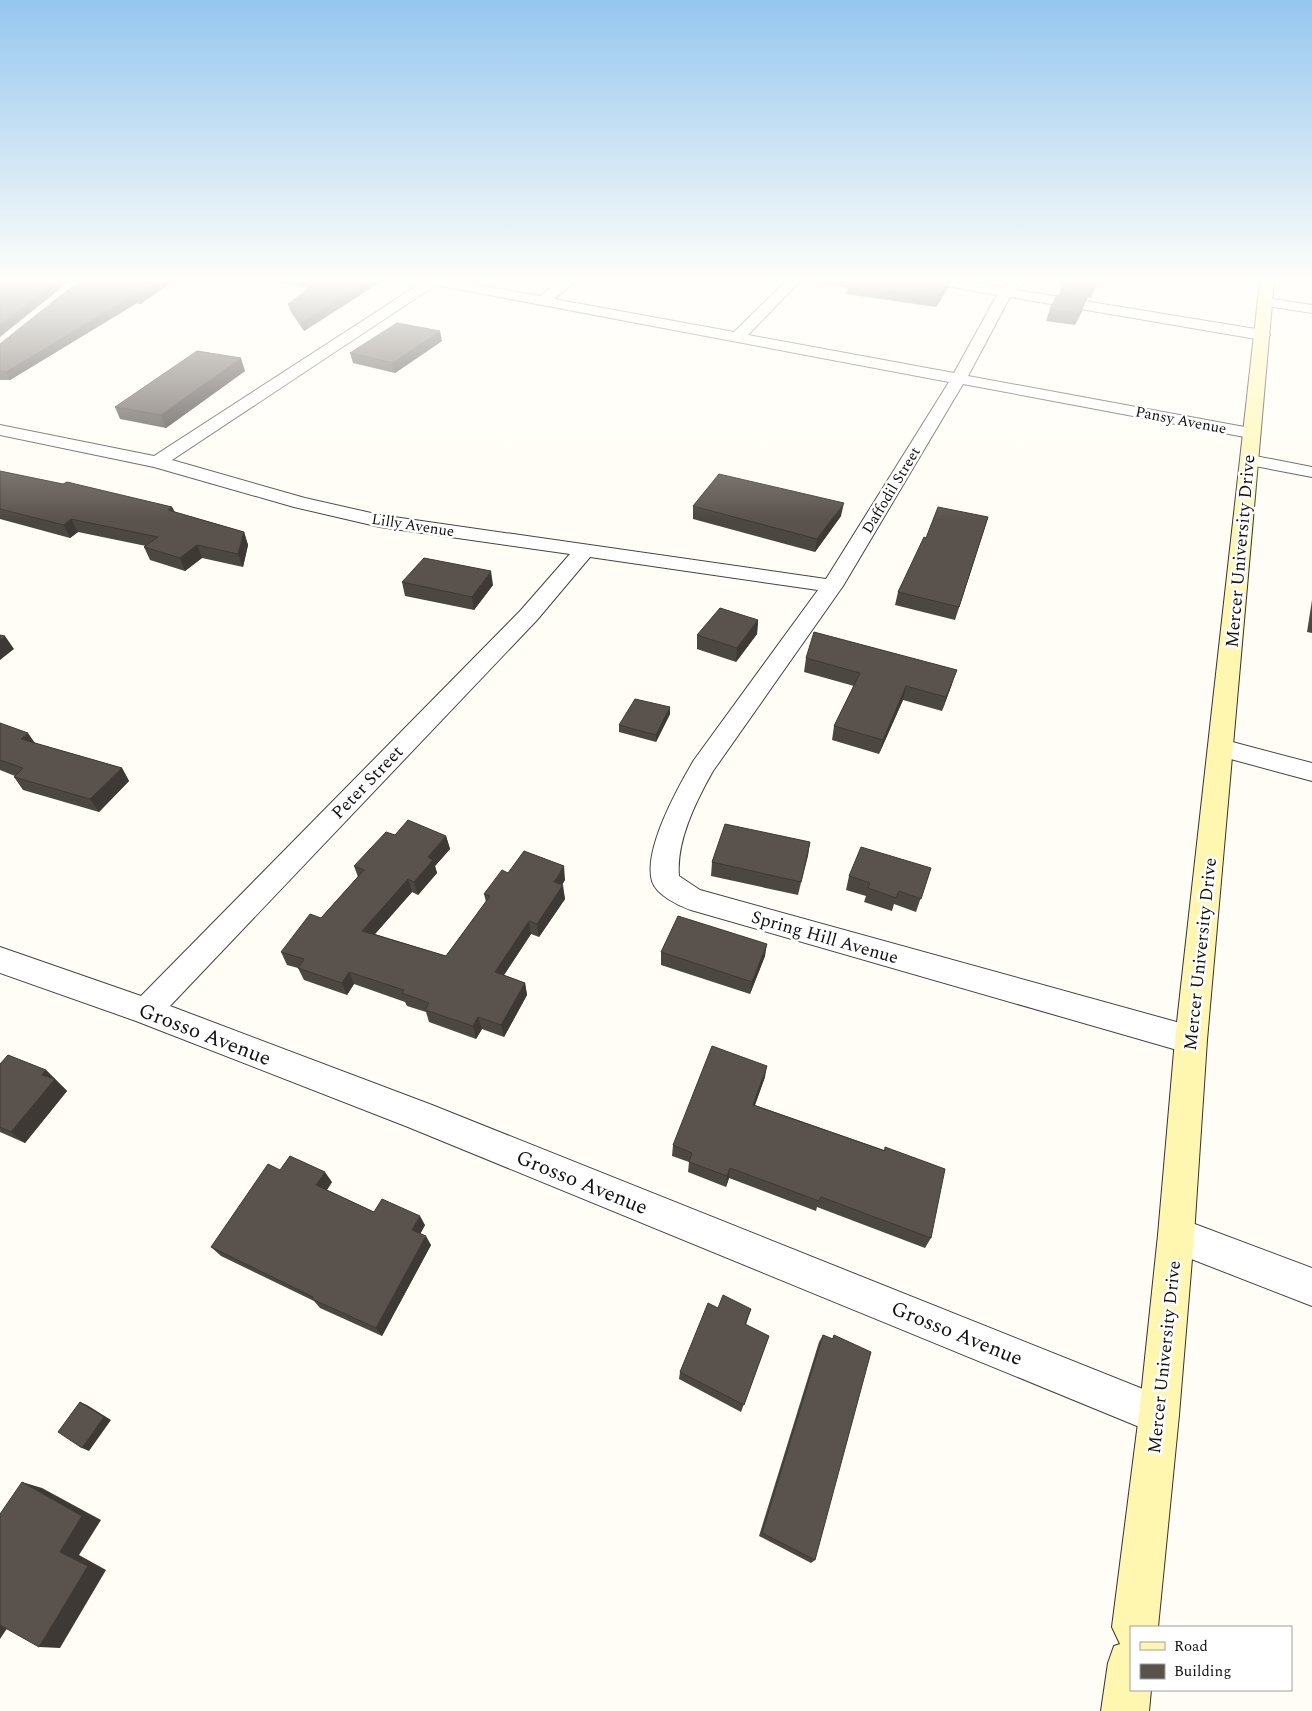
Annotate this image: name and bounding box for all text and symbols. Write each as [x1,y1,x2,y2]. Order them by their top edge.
street label: Pansy Avenue [1133,400,1228,441]
street label: Daffodil Street [856,442,926,538]
street label: Mercer University Drive [1219,453,1262,649]
street label: Lilly Avenue [370,508,456,543]
street label: Peter Street [325,739,410,825]
street label: Mercer University Drive [1177,856,1224,1052]
street label: Spring Hill Avenue [748,904,902,971]
street label: Grosso Avenue [134,995,276,1075]
street label: Grosso Avenue [511,1142,652,1224]
street label: Mercer University Drive [1141,1259,1188,1455]
street label: Grosso Avenue [886,1293,1027,1375]
legend [1130,1626,1292,1691]
text: Road [1174,1635,1208,1658]
text: Building [1174,1660,1231,1683]

